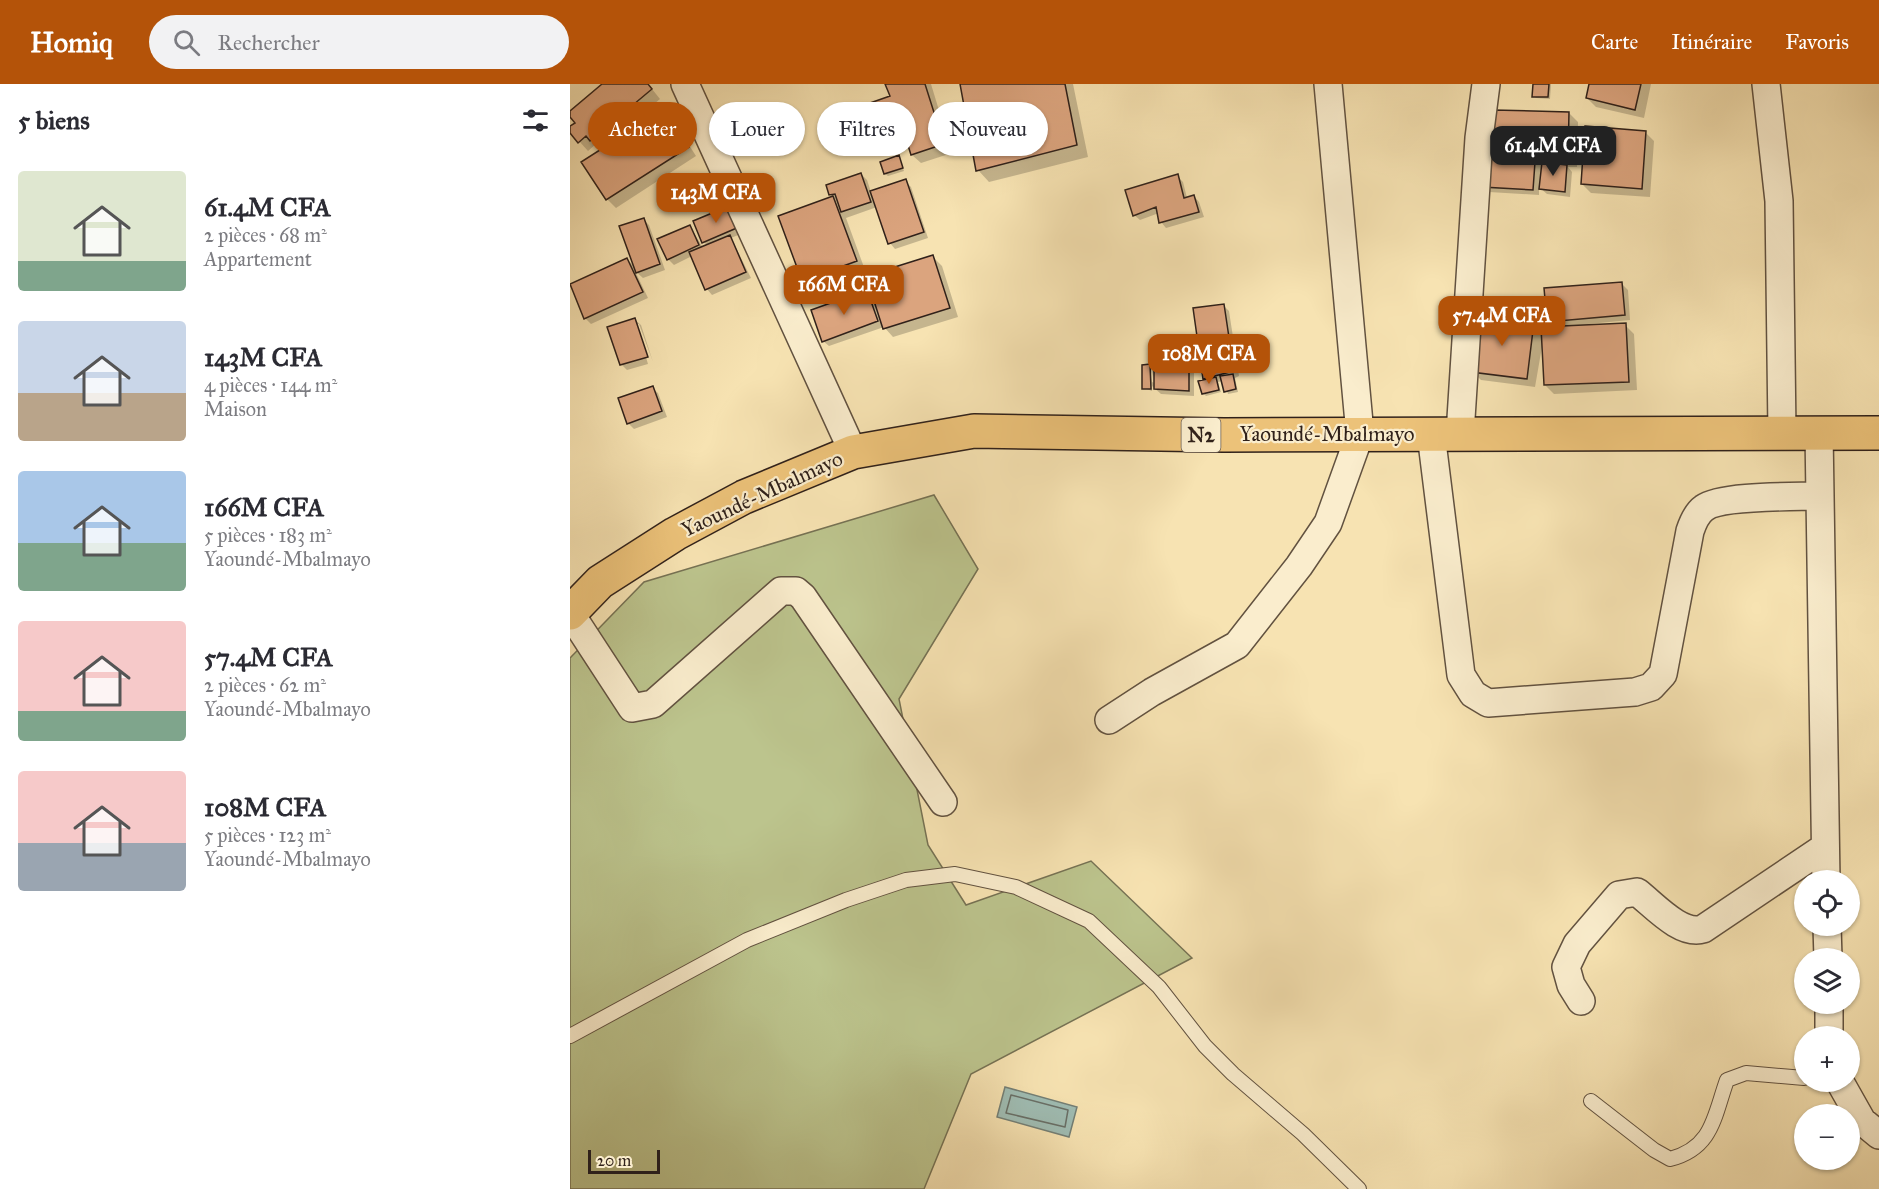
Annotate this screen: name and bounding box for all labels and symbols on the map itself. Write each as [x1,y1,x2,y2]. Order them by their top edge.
pin: 61.4M CFA [1484,126,1622,177]
pin: 143M CFA [654,173,778,224]
pin: 166M CFA [782,265,906,316]
pin: 57.4M CFA [1433,296,1571,347]
pin: 108M CFA [1147,334,1271,385]
road number: N2 [1182,418,1220,452]
street label: Yaoundé-Mbalmayo [1239,421,1415,447]
street label: Yaoundé-Mbalmayo [677,445,847,543]
scale bar [588,1147,660,1174]

